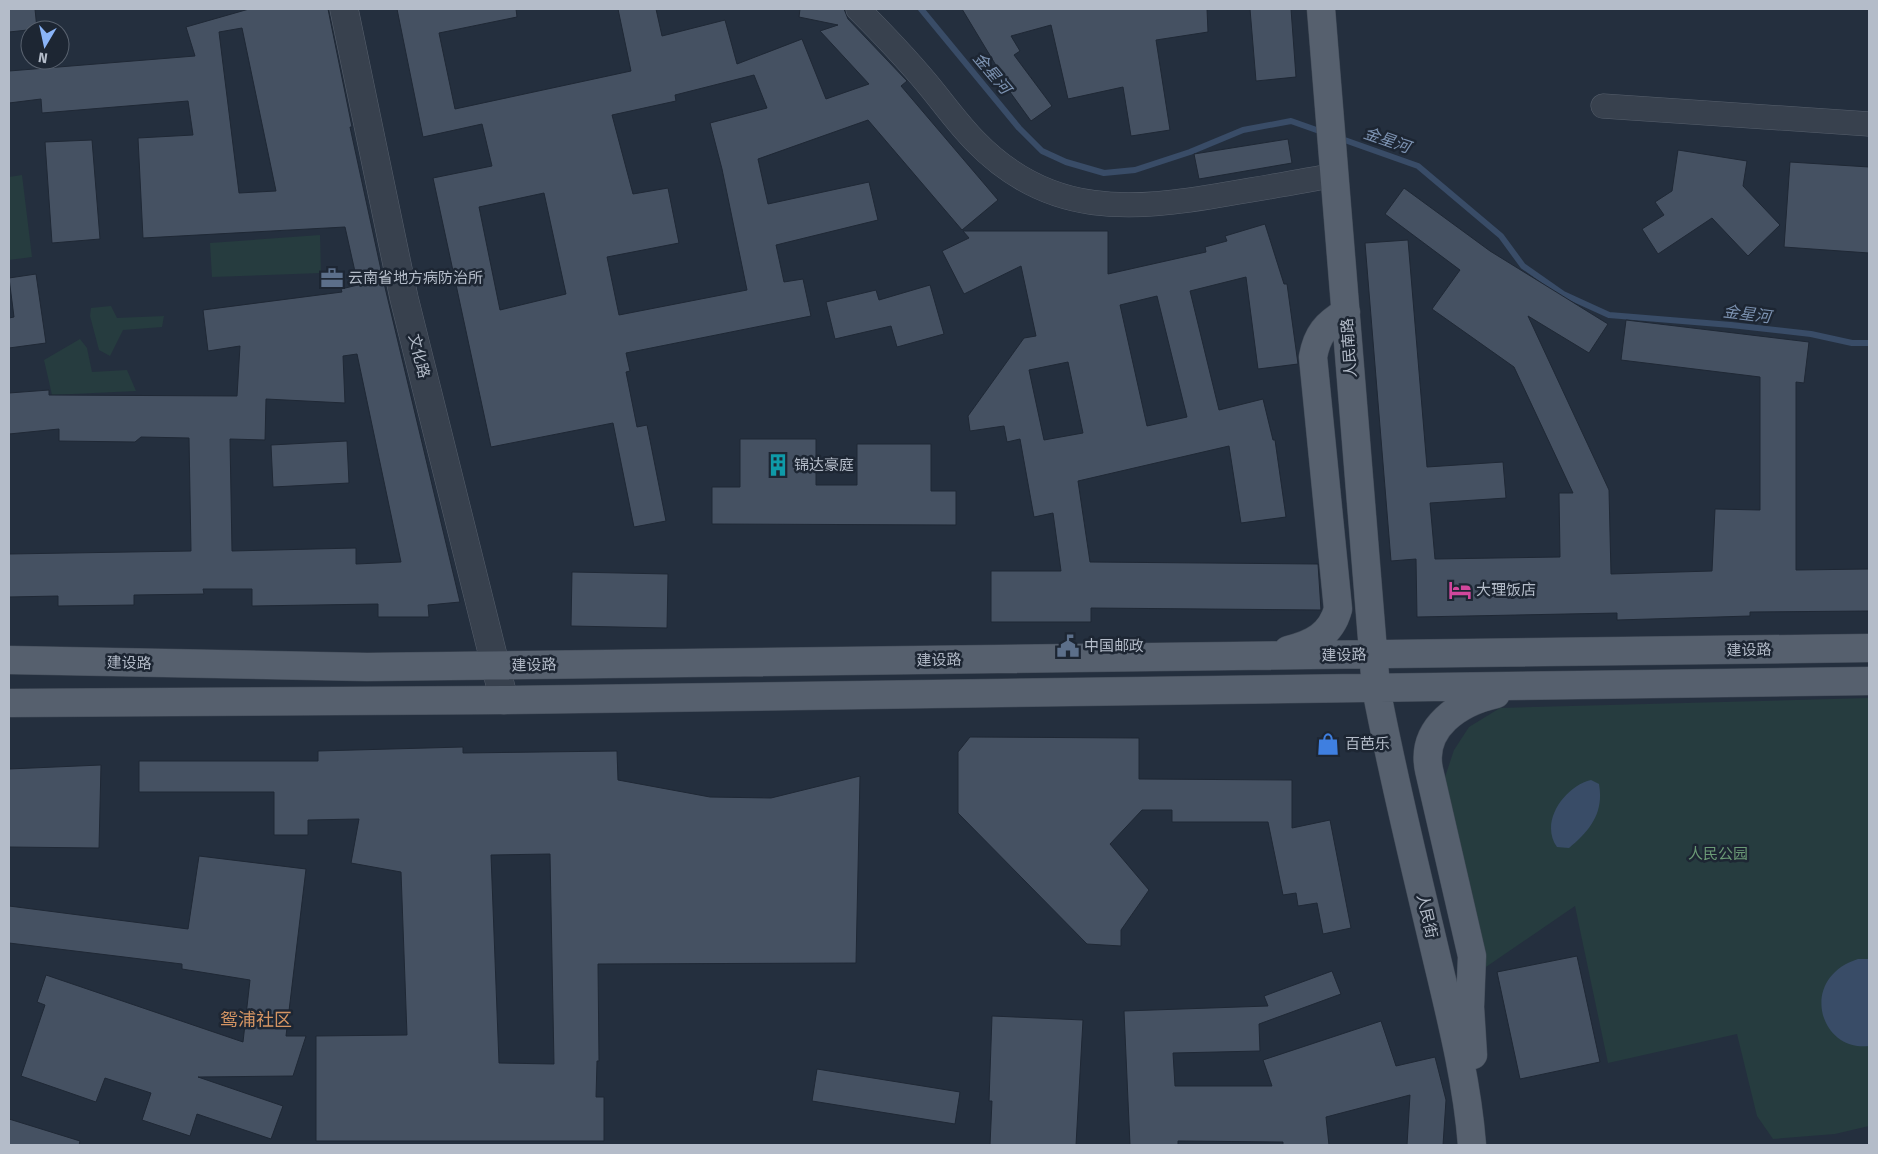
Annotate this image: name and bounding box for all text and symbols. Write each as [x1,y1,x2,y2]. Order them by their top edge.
north arrow [20,20,70,70]
text: N [37,48,49,66]
water label: 金星河 [969,49,1017,100]
water label: 金星河 [1361,123,1416,158]
office icon: 云南省地方病防治所 [319,265,345,291]
place label: 云南省地方病防治所 [348,269,483,287]
water label: 金星河 [1722,302,1775,327]
street label: 人民南路 [1338,317,1360,379]
street label: 文化路 [405,332,433,380]
building icon: 锦达豪庭 [765,452,791,478]
place label: 锦达豪庭 [794,456,854,474]
hotel icon: 大理饭店 [1447,577,1473,603]
place label: 大理饭店 [1476,581,1536,599]
public building icon: 中国邮政 [1055,633,1081,659]
place label: 中国邮政 [1084,637,1144,655]
street label: 建设路 [1726,641,1772,659]
street label: 建设路 [1321,646,1367,664]
street label: 建设路 [916,651,962,669]
street label: 建设路 [106,654,152,672]
street label: 建设路 [511,656,557,674]
shop icon: 百芭乐 [1315,731,1341,757]
place label: 百芭乐 [1345,735,1390,753]
park label: 人民公园 [1688,845,1748,863]
street label: 人民街 [1413,892,1441,940]
district label: 鸳浦社区 [220,1009,292,1031]

